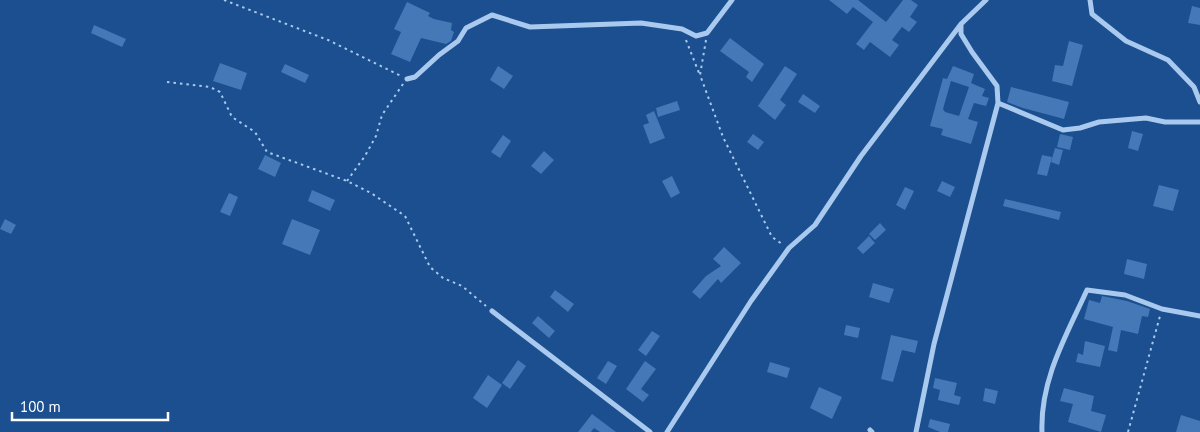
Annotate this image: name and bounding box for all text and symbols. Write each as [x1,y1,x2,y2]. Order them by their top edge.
scale bar [12,390,169,422]
text: 100 m [20,397,61,416]

